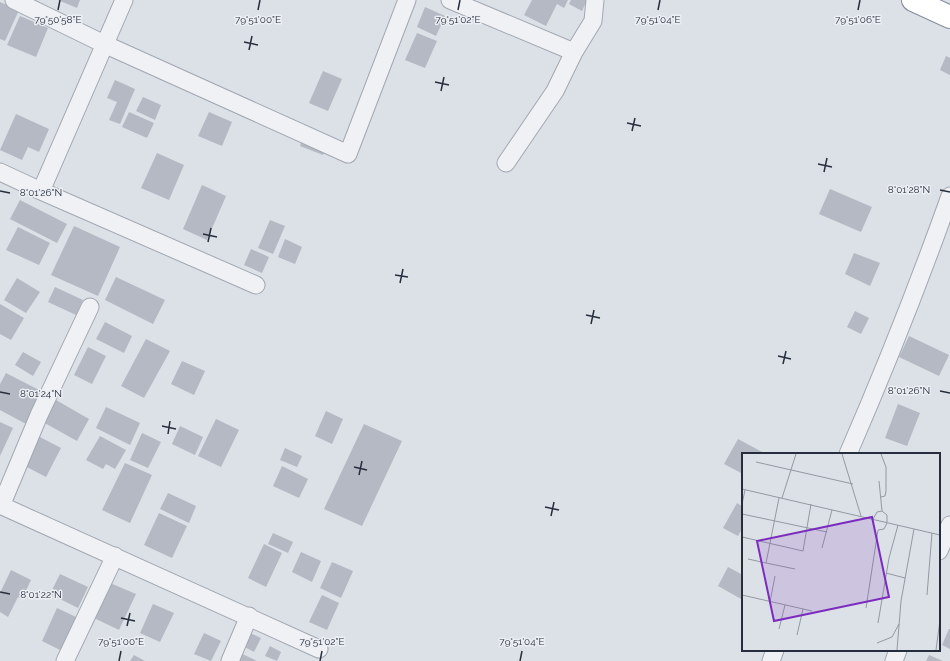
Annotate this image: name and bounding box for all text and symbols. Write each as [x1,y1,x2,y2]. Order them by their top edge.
text: 79°50'58"E [34,14,82,25]
text: 79°51'00"E [235,14,281,25]
text: 79°51'02"E [435,14,481,25]
text: 79°51'04"E [635,14,681,25]
text: 79°51'06"E [835,14,881,25]
text: 8°01'28"N [888,184,930,195]
text: 8°01'26"N [20,187,62,198]
text: 8°01'26"N [888,385,930,396]
text: 8°01'24"N [20,388,62,399]
inset map [742,453,940,651]
text: 8°01'22"N [20,589,62,600]
text: 79°51'00"E [98,636,144,647]
text: 79°51'02"E [299,636,345,647]
text: 79°51'04"E [499,636,545,647]

